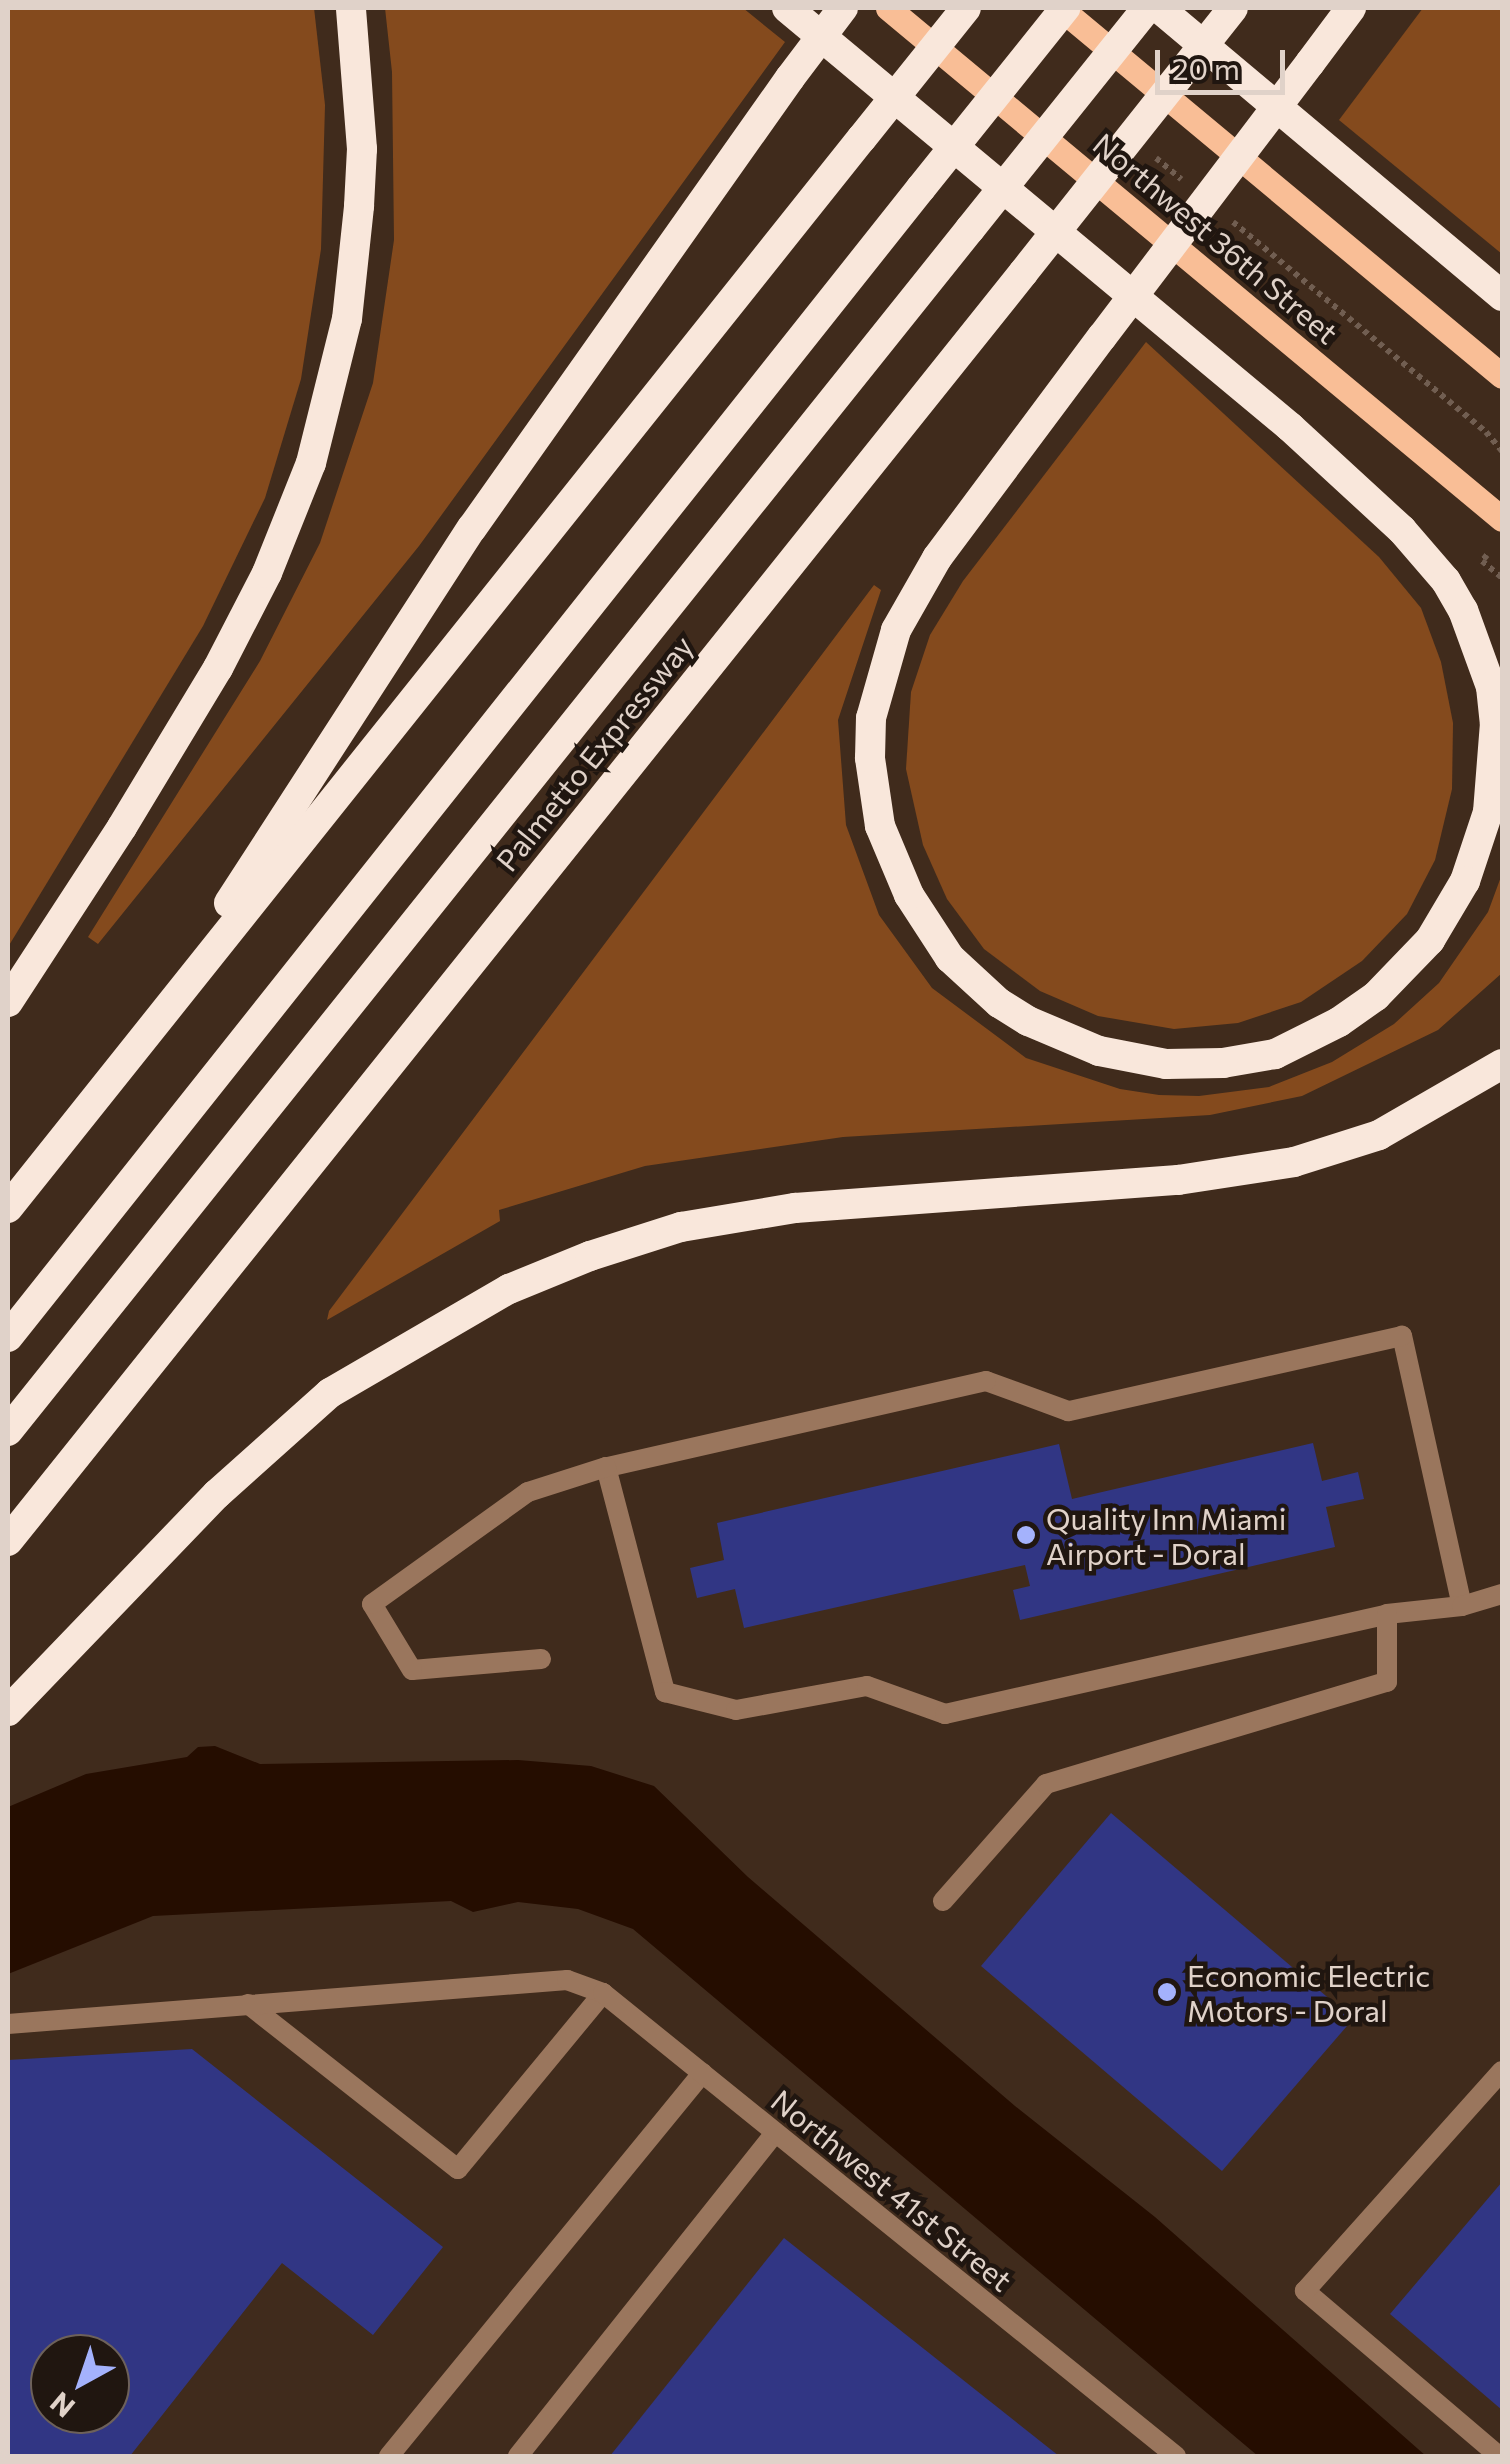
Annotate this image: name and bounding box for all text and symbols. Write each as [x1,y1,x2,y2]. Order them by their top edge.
scale bar [1160,30,1290,92]
text: 20 m [1172,49,1240,86]
street label: Northwest 36th Street [1086,125,1346,351]
street label: Palmetto Expressway [488,628,700,878]
place label: Quality Inn Miami Airport - Doral [1046,1500,1286,1570]
marker: Quality Inn Miami Airport - Doral [1015,1524,1037,1546]
place label: Economic Electric Motors - Doral [1187,1957,1430,2028]
marker: Economic Electric Motors - Doral [1156,1981,1178,2003]
street label: Northwest 41st Street [765,2082,1019,2298]
north arrow [30,2334,130,2434]
text: N [43,2386,81,2425]

